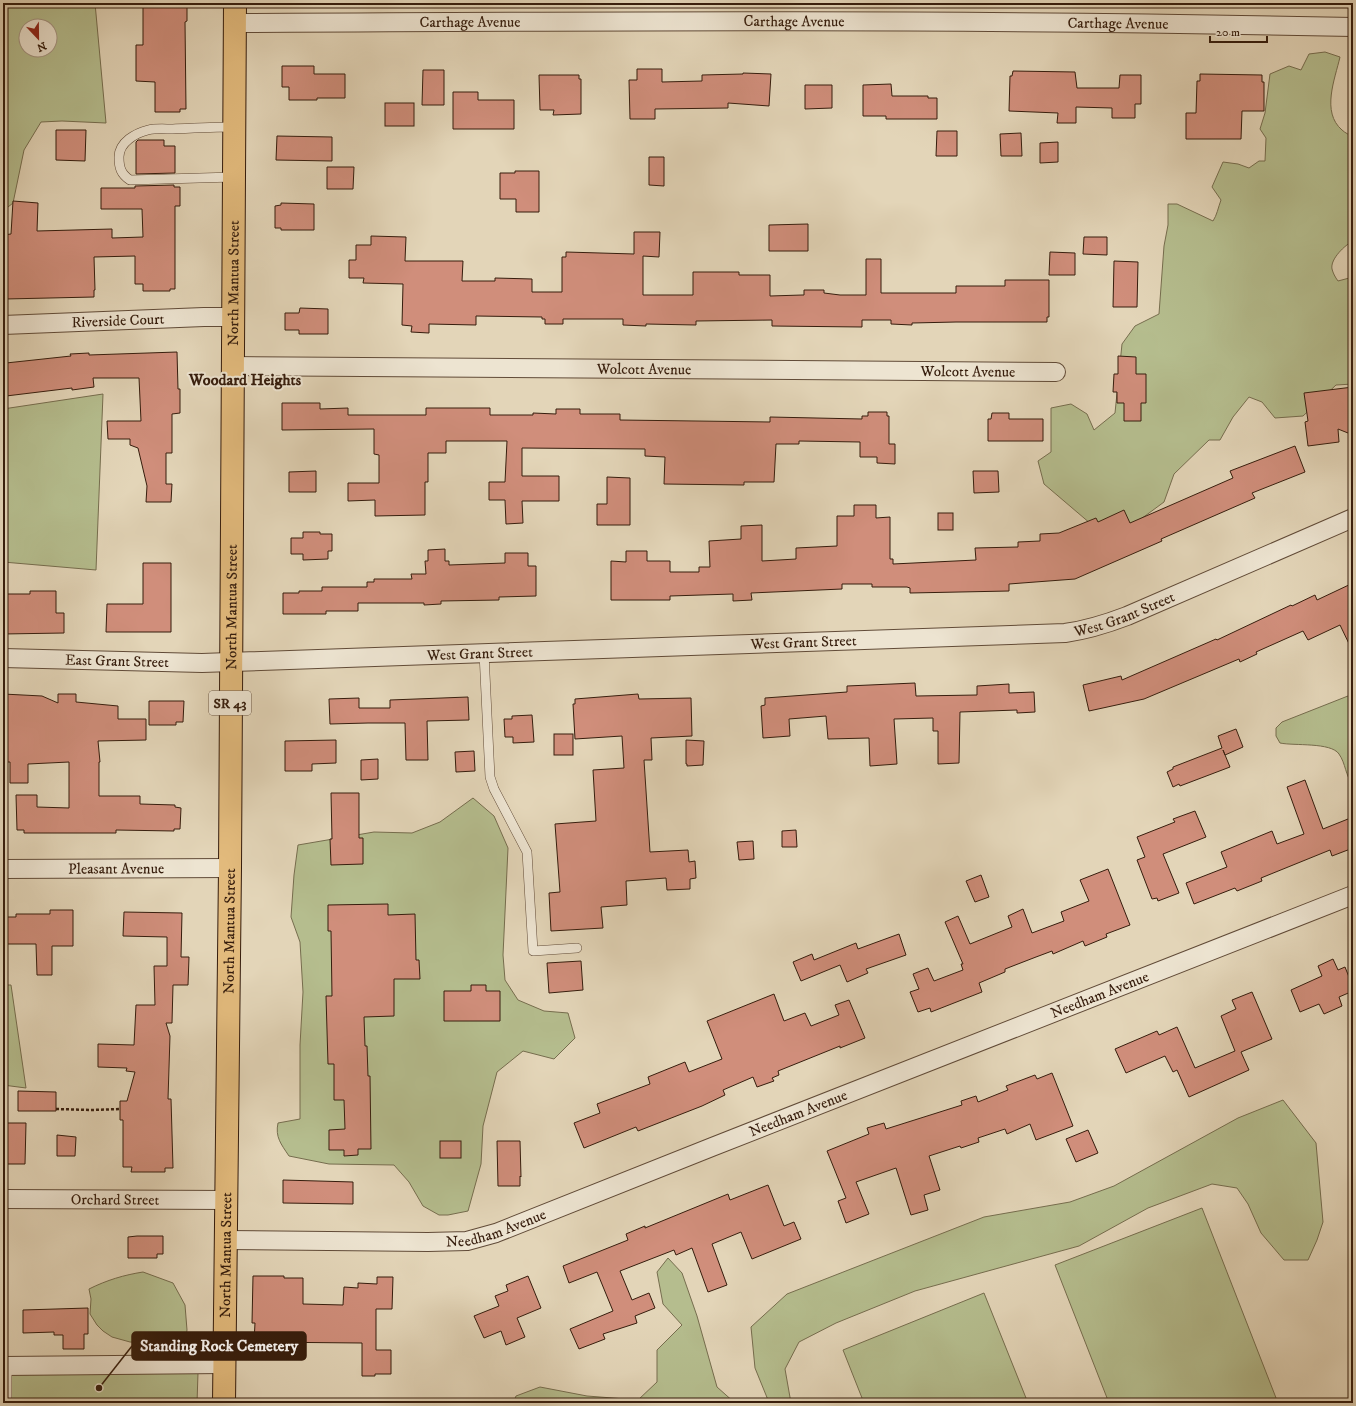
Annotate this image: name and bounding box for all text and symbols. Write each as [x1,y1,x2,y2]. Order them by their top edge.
street label: Carthage Avenue [743,12,845,31]
street label: Carthage Avenue [419,13,521,32]
street label: Carthage Avenue [1067,14,1169,34]
north arrow [18,18,58,58]
scale bar [1210,18,1267,44]
text: 20 m [1216,25,1240,40]
text: N [35,38,48,55]
street label: North Mantua Street [224,220,244,346]
street label: Riverside Court [71,310,165,332]
street label: Wolcott Avenue [596,360,691,379]
street label: Wolcott Avenue [920,362,1015,382]
district label: Woodard Heights [188,370,302,390]
street label: North Mantua Street [222,544,242,670]
street label: West Grant Street [1071,587,1178,642]
street label: West Grant Street [749,631,857,654]
street label: West Grant Street [425,643,533,665]
street label: East Grant Street [65,651,169,672]
road number: SR 43 [209,691,251,715]
street label: Pleasant Avenue [68,859,164,879]
street label: North Mantua Street [220,868,240,994]
street label: Needham Avenue [1048,967,1152,1023]
street label: Needham Avenue [746,1086,850,1142]
street label: Orchard Street [71,1190,160,1210]
street label: North Mantua Street [216,1192,236,1318]
street label: Needham Avenue [446,1205,549,1252]
callout: Standing Rock Cemetery [132,1332,306,1360]
text: Standing Rock Cemetery [140,1336,298,1356]

